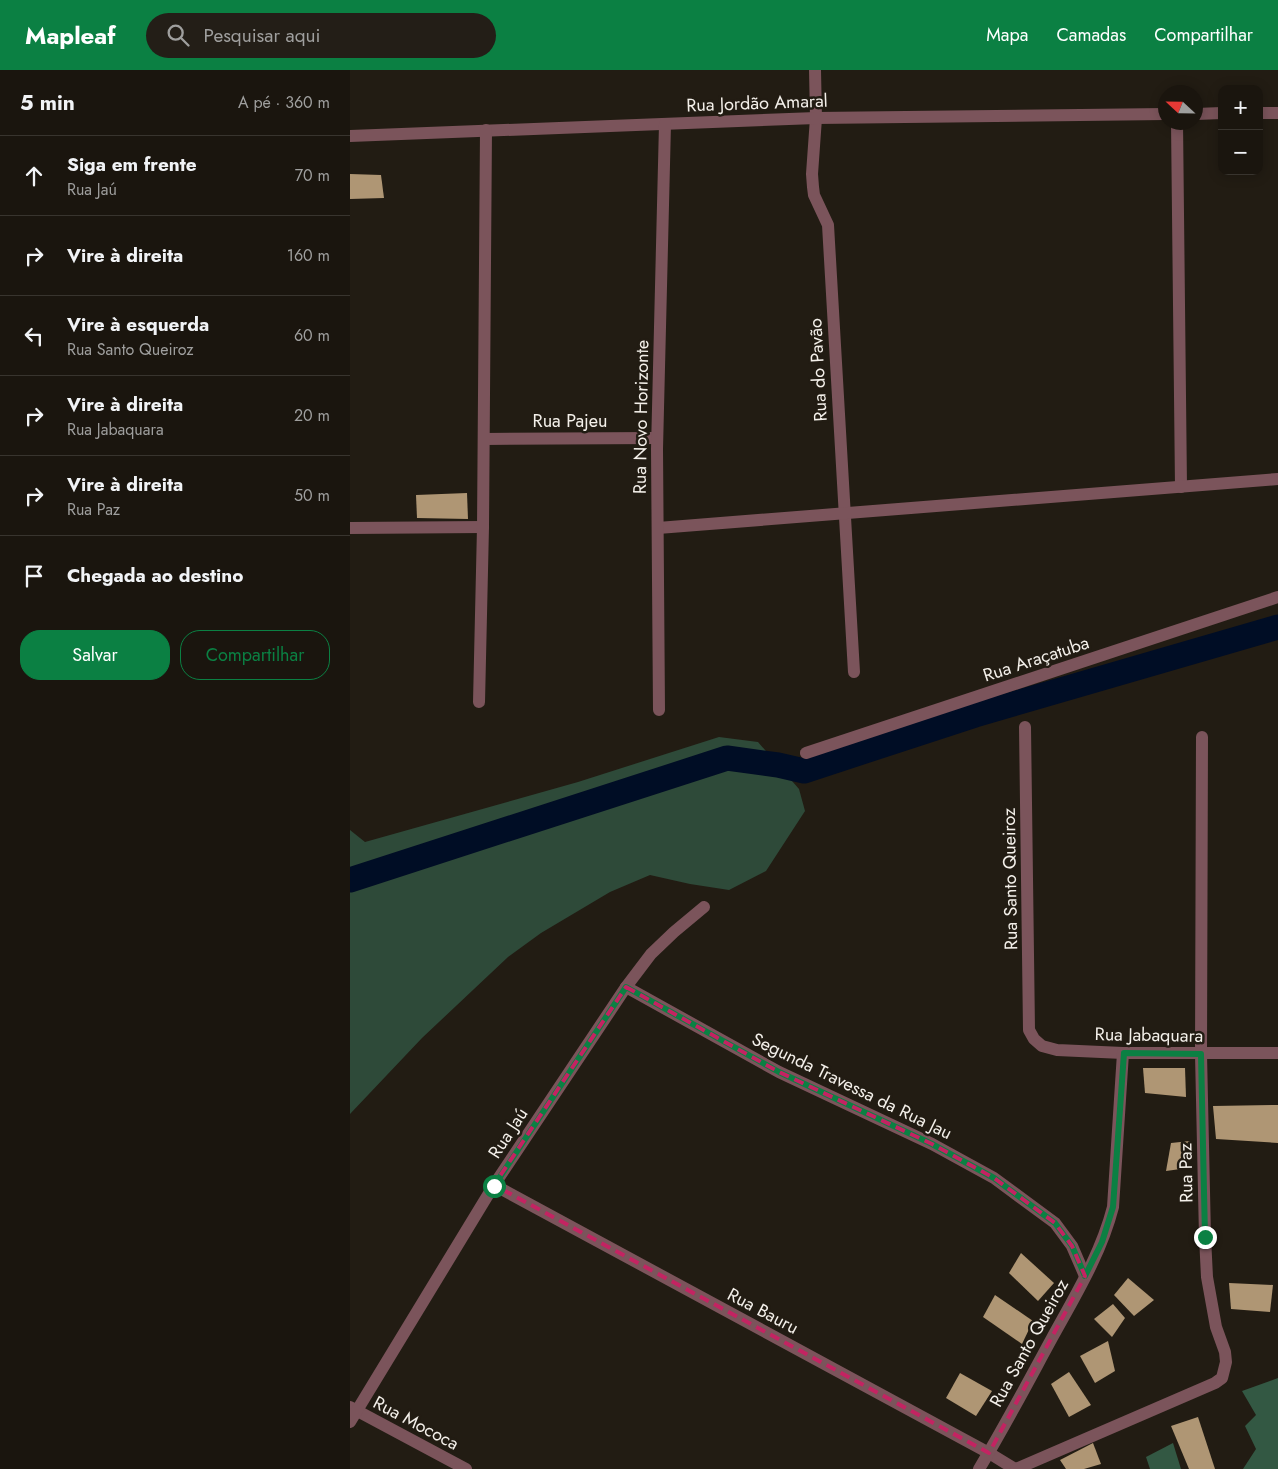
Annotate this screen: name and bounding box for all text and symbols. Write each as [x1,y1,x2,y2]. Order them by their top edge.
search box [146,13,496,58]
text: Mapleaf [25,18,116,53]
icon: search [164,21,192,49]
text: Pesquisar aqui [204,22,321,49]
text: Mapa [986,22,1028,48]
text: Camadas [1056,22,1126,48]
text: Compartilhar [1154,22,1253,48]
north arrow [1158,85,1203,130]
map controls [1218,85,1263,175]
button: + [1218,85,1263,130]
text: 5 min [20,88,75,118]
street label: Rua Jordão Amaral [686,88,828,118]
text: A pé · 360 m [238,91,330,114]
button: − [1218,130,1263,175]
text: Siga em frente [67,151,197,178]
icon: ahead [20,162,48,190]
text: 70 m [295,164,330,187]
text: Rua Jaú [67,178,117,201]
icon: right [20,242,48,270]
text: Vire à direita [67,242,183,269]
text: 160 m [287,244,330,267]
text: Vire à esquerda [67,311,209,338]
street label: Rua do Pavão [802,317,834,422]
icon: left [20,322,48,350]
text: 60 m [294,324,330,347]
text: Rua Santo Queiroz [67,338,194,361]
street label: Rua Novo Horizonte [627,340,655,494]
text: Vire à direita [67,391,183,418]
icon: right [20,402,48,430]
text: 20 m [294,404,330,427]
street label: Rua Pajeu [533,408,607,434]
text: Rua Jabaquara [67,418,164,441]
text: Vire à direita [67,471,183,498]
icon: right [20,482,48,510]
text: 50 m [294,484,330,507]
text: Rua Paz [67,498,120,521]
icon: arrive [20,562,48,590]
text: Chegada ao destino [67,562,243,589]
button: Salvar [20,630,170,680]
button: Compartilhar [180,630,330,680]
street label: Rua Araçatuba [980,630,1092,688]
street label: Rua Santo Queiroz [996,807,1024,950]
street label: Rua Jabaquara [1094,1021,1204,1049]
street label: Segunda Travessa da Rua Jau [747,1026,957,1146]
street label: Rua Jaú [482,1102,534,1164]
street label: Rua Paz [1172,1142,1200,1203]
route start [483,1175,506,1198]
route end [1194,1226,1217,1249]
street label: Rua Santo Queiroz [983,1274,1075,1412]
street label: Rua Bauru [723,1281,803,1341]
street label: Rua Mococa [369,1390,463,1456]

